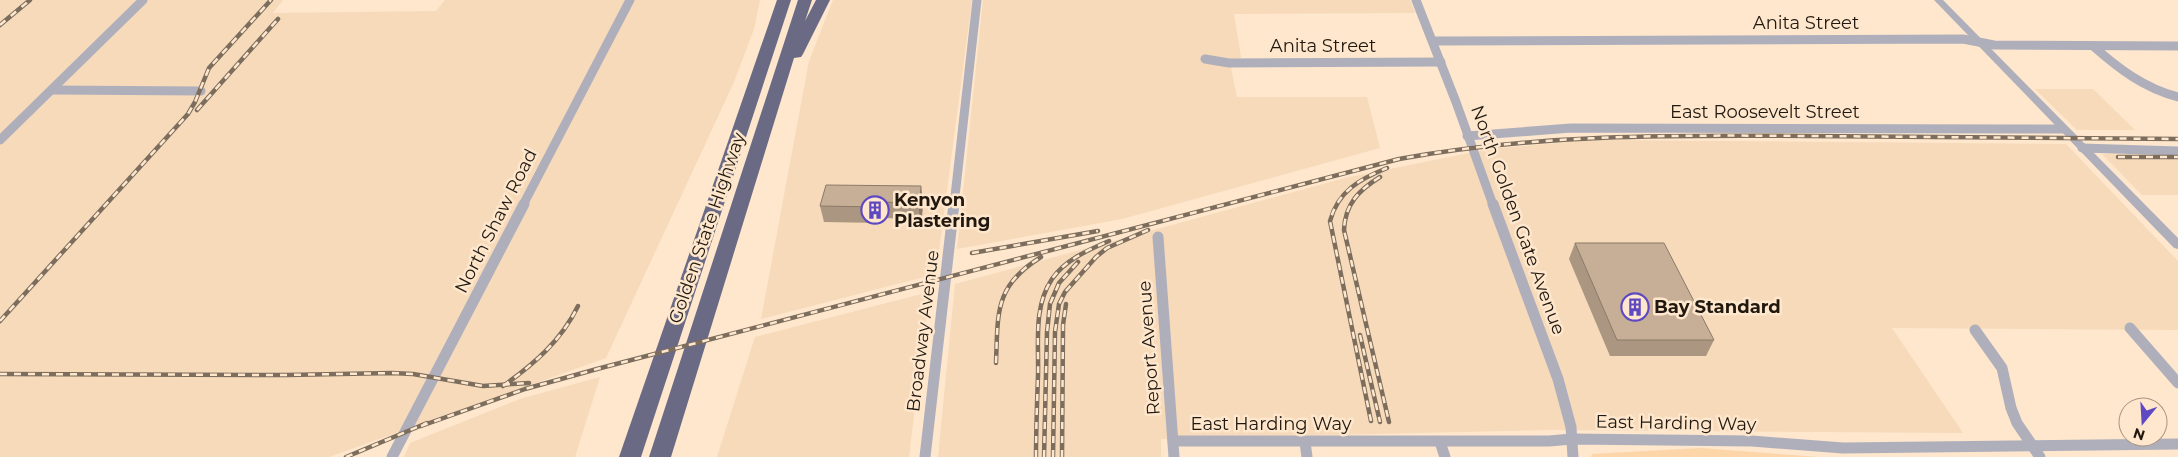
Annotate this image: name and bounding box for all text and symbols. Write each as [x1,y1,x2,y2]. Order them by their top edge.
street label: Anita Street [1753,12,1859,34]
street label: Anita Street [1270,35,1376,57]
street label: East Roosevelt Street [1670,101,1860,123]
street label: North Golden Gate Avenue [1466,102,1570,338]
street label: Golden State Highway [664,129,750,326]
street label: North Shaw Road [450,145,542,297]
place label: Kenyon Plastering [894,189,990,232]
building icon: Kenyon Plastering [860,195,890,225]
street label: Broadway Avenue [902,249,944,413]
street label: Report Avenue [1133,280,1165,416]
building icon: Bay Standard [1620,292,1650,322]
place label: Bay Standard [1654,296,1781,318]
north arrow [2118,397,2168,447]
street label: East Harding Way [1595,411,1757,435]
street label: East Harding Way [1191,413,1352,435]
text: N [2131,424,2147,445]

